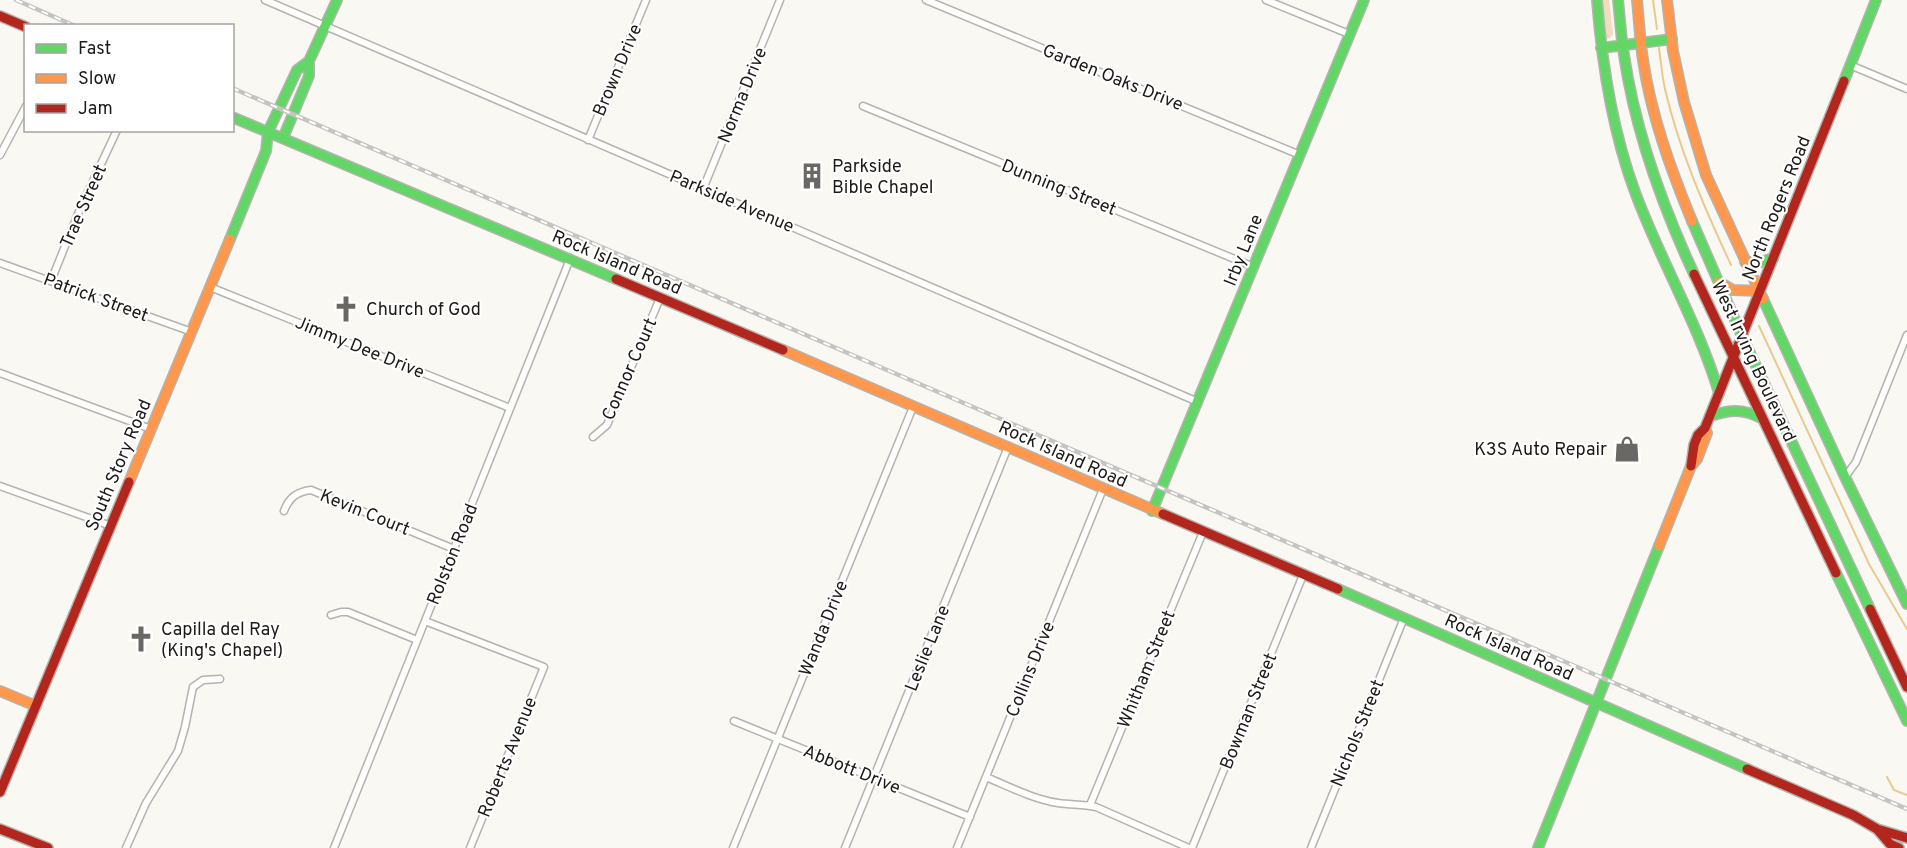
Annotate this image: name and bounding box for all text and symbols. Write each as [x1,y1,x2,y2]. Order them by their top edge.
street label: Brown Drive [589,21,648,120]
legend [24,24,234,132]
text: Fast [78,38,111,61]
street label: Garden Oaks Drive [1039,40,1186,117]
street label: Norma Drive [714,44,773,147]
text: Slow [78,68,116,91]
text: Jam [78,98,113,121]
street label: North Rogers Road [1738,133,1817,284]
street label: Dunning Street [998,155,1119,222]
place label: Parkside Bible Chapel [832,156,934,200]
street label: Trae Street [56,161,113,252]
building icon: Parkside Bible Chapel [797,161,827,191]
street label: Parkside Avenue [666,166,797,239]
street label: Irby Lane [1220,211,1269,290]
street label: Rock Island Road [548,226,685,301]
street label: Patrick Street [40,269,151,328]
street label: West Irving Boulevard [1705,277,1800,446]
church icon: Church of God [331,294,361,324]
place label: Church of God [366,299,481,322]
street label: Jimmy Dee Drive [291,312,427,385]
street label: Connor Court [598,315,663,424]
street label: South Story Road [81,396,158,535]
street label: Rock Island Road [994,417,1130,494]
shop icon: K3S Auto Repair [1612,434,1642,464]
place label: K3S Auto Repair [1474,439,1607,462]
street label: Kevin Court [316,485,413,542]
street label: Rolston Road [423,501,484,609]
street label: Wanda Drive [795,577,854,680]
street label: Leslie Lane [901,602,956,695]
street label: Whitham Street [1113,607,1182,732]
street label: Rock Island Road [1440,610,1576,687]
street label: Collins Drive [1002,618,1061,721]
place label: Capilla del Ray (King's Chapel) [161,619,283,663]
church icon: Capilla del Ray (King's Chapel) [126,624,156,654]
street label: Bowman Street [1216,650,1283,773]
street label: Nichols Street [1326,677,1390,791]
street label: Roberts Avenue [474,694,543,821]
street label: Abbott Drive [799,740,903,800]

